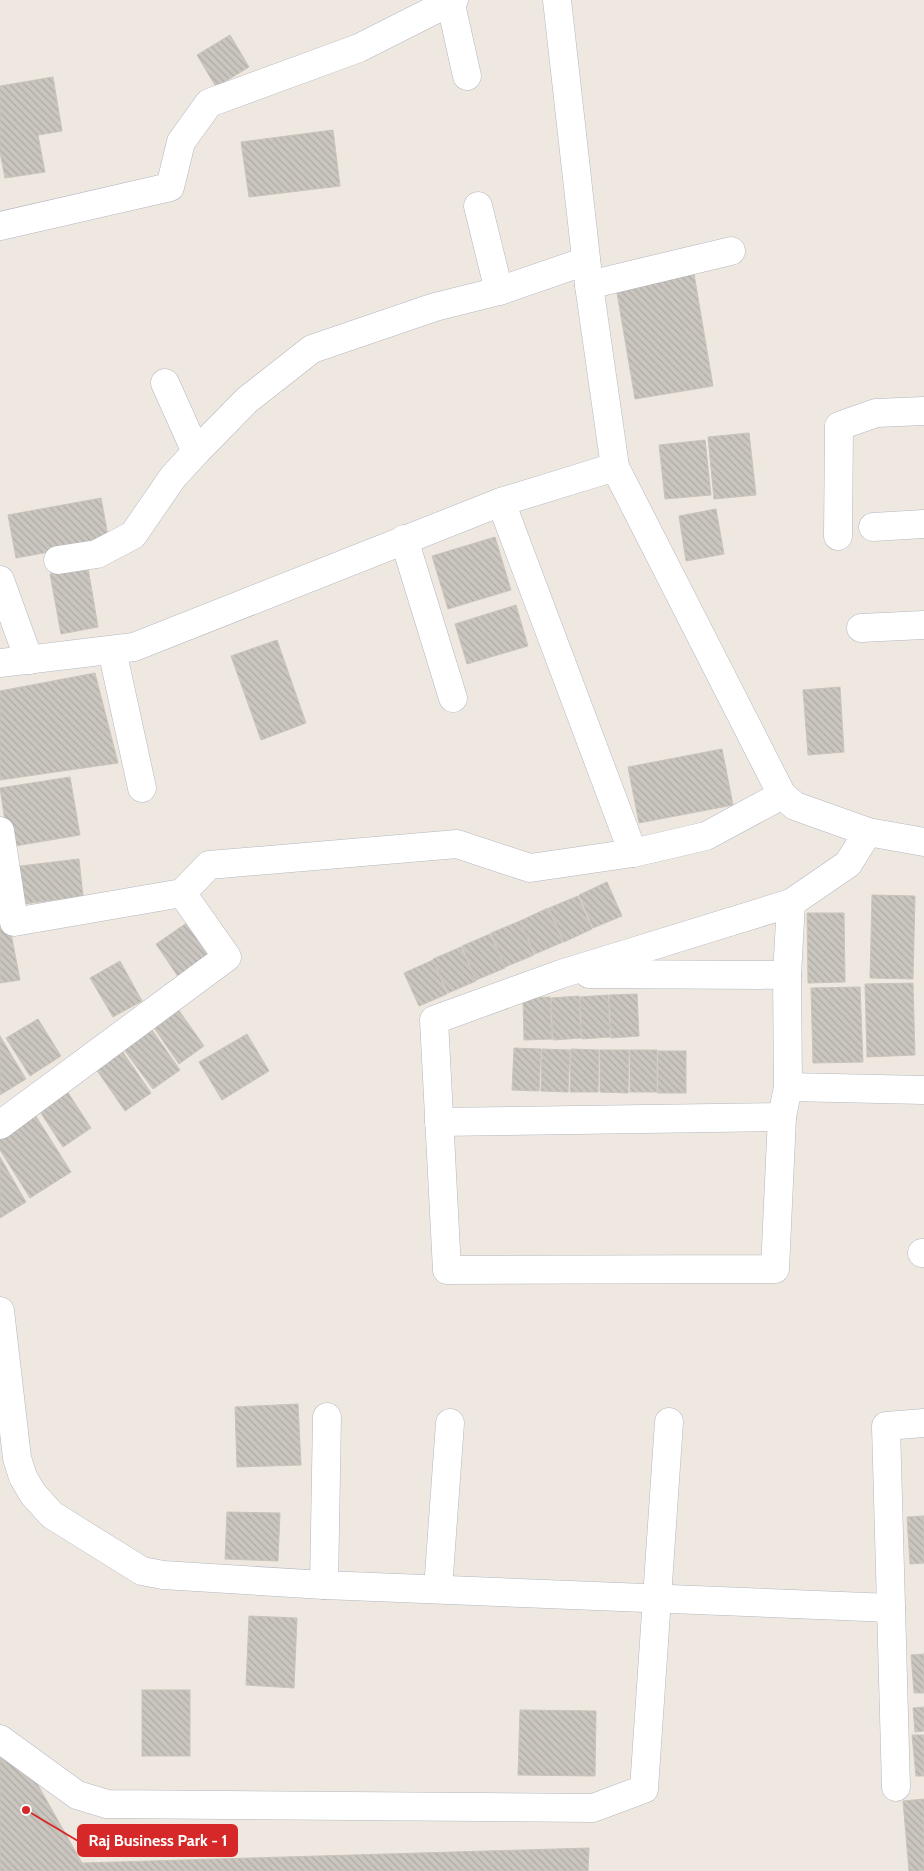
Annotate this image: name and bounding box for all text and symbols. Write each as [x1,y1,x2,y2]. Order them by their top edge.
callout: Raj Business Park - 1 [78,1825,237,1856]
text: Raj Business Park - 1 [88,1831,228,1850]

